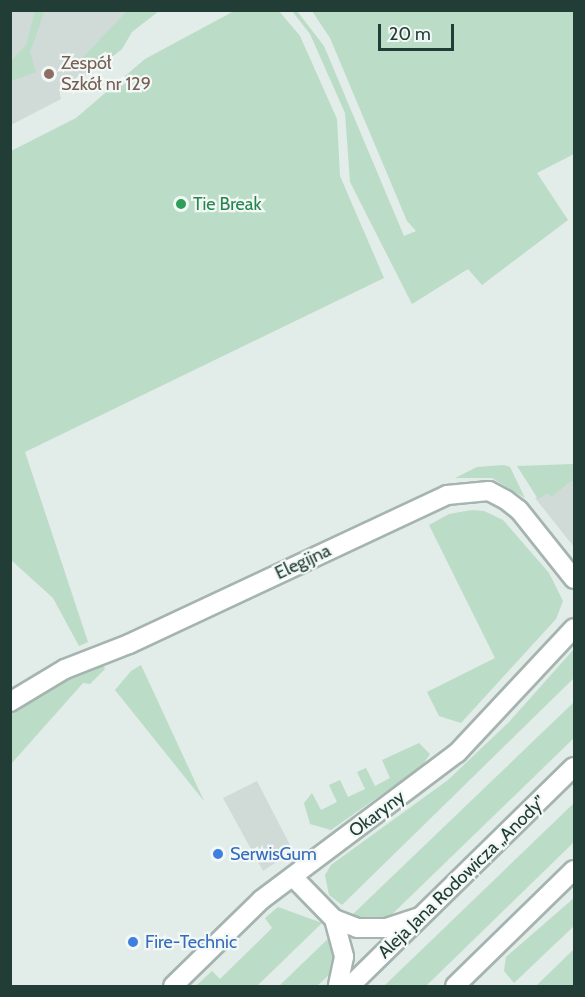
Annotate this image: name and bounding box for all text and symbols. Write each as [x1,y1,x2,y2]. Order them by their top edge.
scale bar [381,12,458,50]
text: 20 m [389,23,431,45]
place label: Zespół Szkół nr 129 [61,53,151,96]
marker: Zespół Szkół nr 129 [42,67,56,81]
place label: Tie Break [193,193,262,215]
marker: Tie Break [174,197,188,211]
street label: Elegijna [272,540,334,584]
street label: Okaryny [345,786,409,842]
street label: Aleja Jana Rodowicza „Anody” [374,791,550,963]
place label: SerwisGum [230,843,317,865]
marker: SerwisGum [211,847,225,861]
place label: Fire-Technic [145,931,237,953]
marker: Fire-Technic [126,935,140,949]

